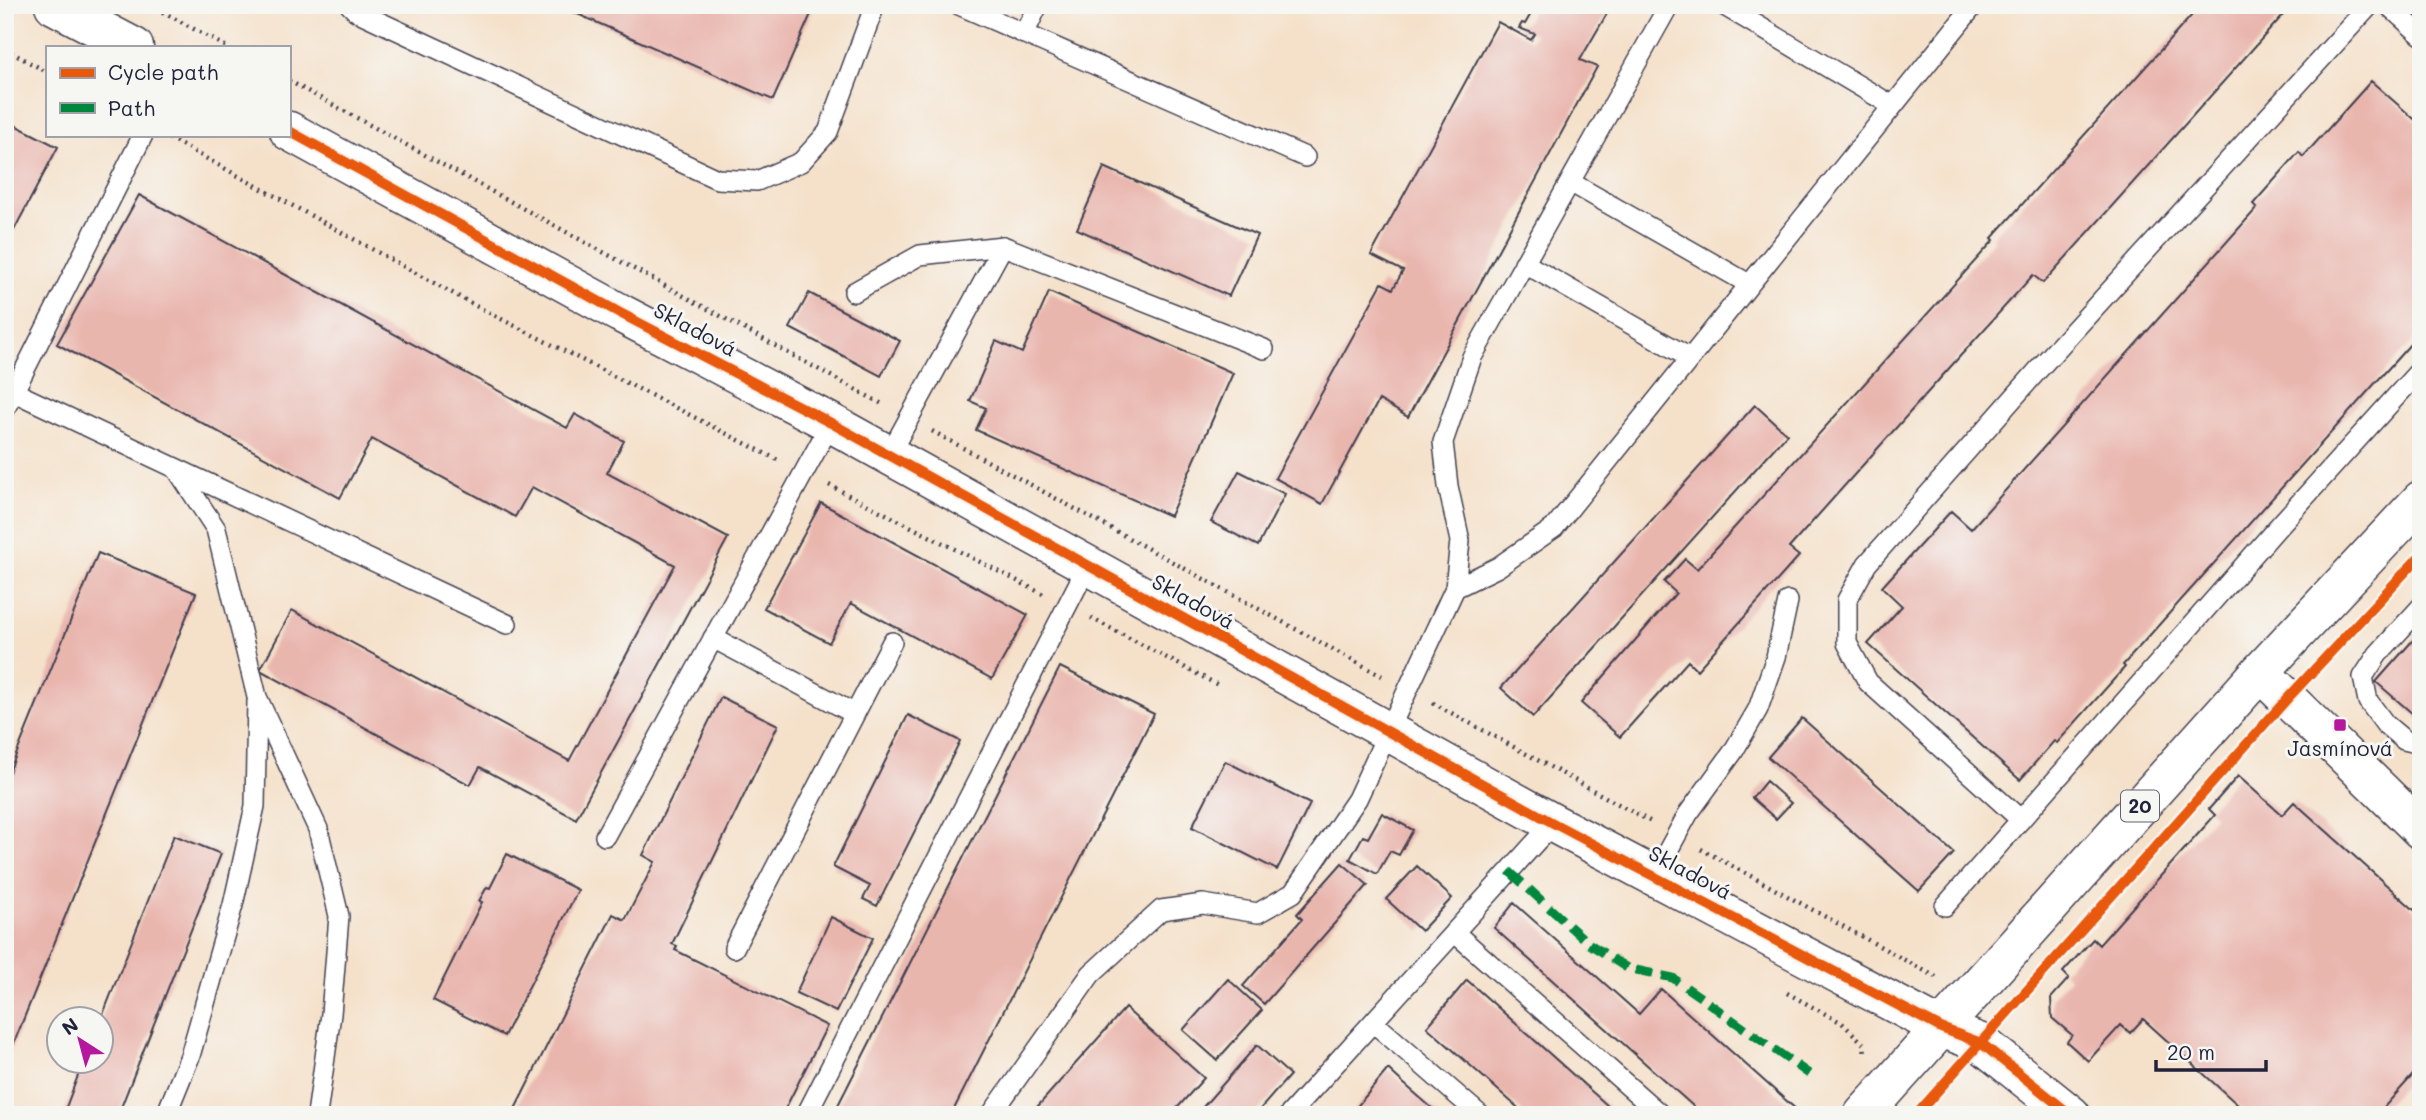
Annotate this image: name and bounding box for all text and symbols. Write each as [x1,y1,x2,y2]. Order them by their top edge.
legend [46,46,290,136]
text: Cycle path [108,58,218,85]
text: Path [108,94,155,121]
street label: Skladová [649,296,742,362]
street label: Skladová [1148,567,1240,634]
marker: Jasmínová [2332,717,2348,733]
place label: Jasmínová [2287,734,2393,761]
road number: 20 [2121,790,2159,821]
street label: Skladová [1644,839,1737,905]
north arrow [46,1004,116,1074]
text: N [57,1011,83,1040]
scale bar [2156,1029,2267,1073]
text: 20 m [2167,1038,2215,1065]

